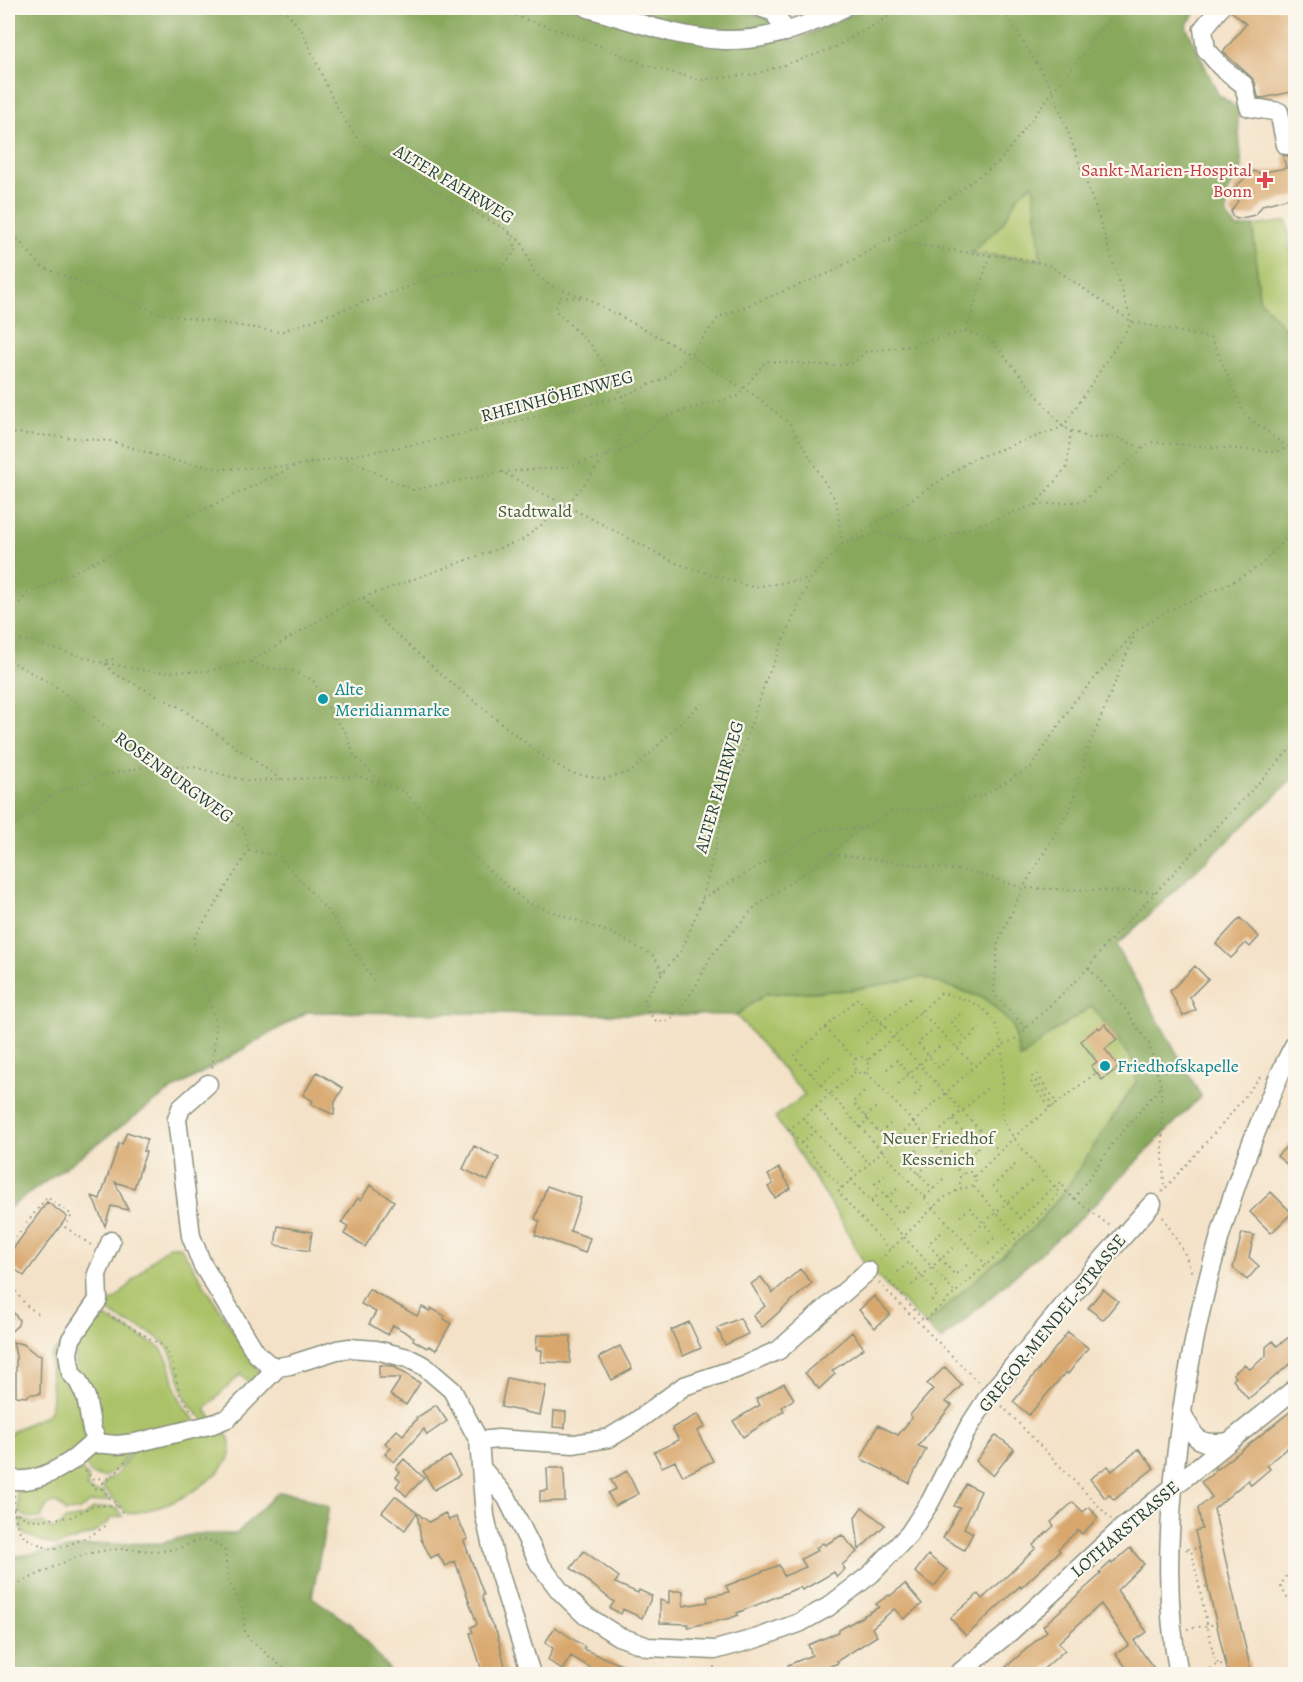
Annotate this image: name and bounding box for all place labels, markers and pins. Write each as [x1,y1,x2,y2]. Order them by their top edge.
place label: Sankt-Marien-Hospital Bonn [1081,158,1253,203]
marker: Sankt-Marien-Hospital Bonn [1256,171,1274,189]
place label: Alte Meridianmarke [334,677,450,722]
marker: Alte Meridianmarke [316,692,330,706]
place label: Friedhofskapelle [1117,1054,1239,1078]
marker: Friedhofskapelle [1098,1059,1112,1073]

